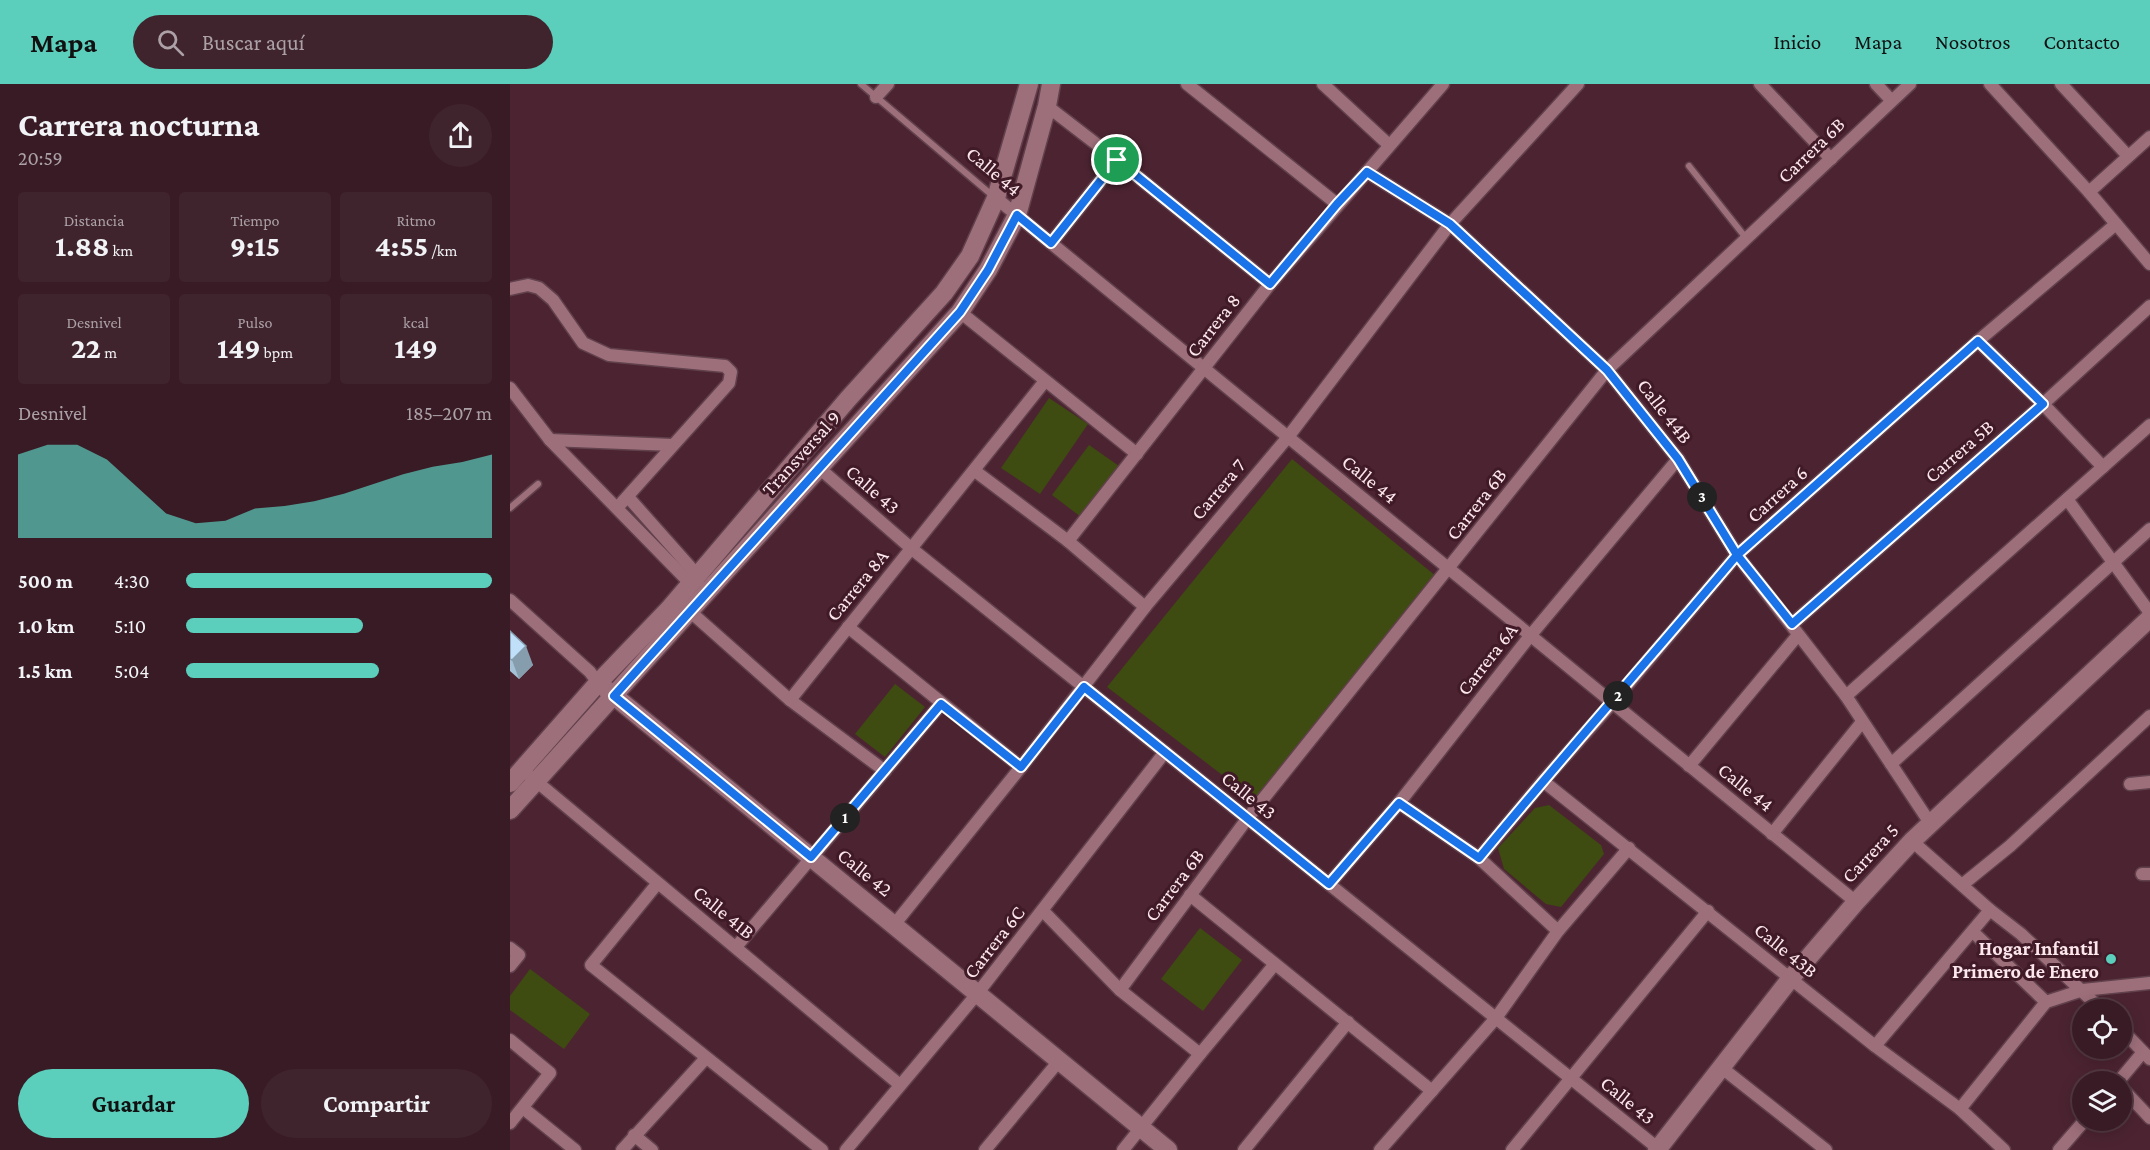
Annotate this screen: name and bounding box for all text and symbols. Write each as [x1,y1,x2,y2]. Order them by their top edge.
search box [133,15,553,69]
icon: search [154,26,187,59]
text: Mapa [30,27,97,58]
text: Buscar aquí [202,30,305,55]
text: Inicio [1773,30,1821,54]
text: Mapa [1854,30,1902,54]
text: Nosotros [1935,30,2011,54]
text: Contacto [2044,30,2120,54]
button: share [429,104,492,167]
text: Carrera nocturna [18,106,260,143]
street label: Carrera 6B [1773,113,1849,187]
pin [1091,134,1142,185]
street label: Calle 44 [962,142,1026,200]
icon: arrive [1100,143,1133,176]
text: 20:59 [18,147,63,169]
text: Distancia [64,212,124,229]
text: Tiempo [230,212,280,229]
text: Ritmo [396,212,436,229]
text: 1.88 [55,229,109,262]
text: 9:15 [230,229,280,262]
text: 4:55 [375,229,428,262]
text: km [109,242,133,259]
text: /km [428,242,457,259]
street label: Carrera 8 [1182,289,1244,361]
text: Desnivel [66,314,122,331]
text: Pulso [238,314,272,331]
text: kcal [403,314,429,331]
text: 22 [71,331,101,364]
text: 149 [217,331,261,364]
text: 149 [394,331,438,364]
text: m [101,344,117,361]
text: bpm [261,344,293,361]
street label: Calle 44B [1633,375,1697,448]
text: Desnivel [18,402,87,424]
text: 185–207 m [406,402,492,424]
street label: Transversal 9 [757,406,845,500]
street label: Carrera 5B [1920,415,1998,487]
street label: Calle 44 [1338,450,1402,508]
street label: Carrera 7 [1186,454,1250,524]
street label: Calle 43 [842,460,904,518]
street label: Carrera 6 [1742,461,1812,527]
street label: Carrera 6B [1441,464,1511,544]
pin: 3 [1687,482,1717,512]
text: 3 [1698,488,1706,505]
street label: Carrera 8A [822,544,893,625]
text: 500 m [18,570,73,592]
text: 4:30 [114,570,150,592]
text: 1.0 km [18,615,74,637]
text: 5:10 [114,615,146,637]
street label: Carrera 6A [1452,618,1522,699]
text: 1.5 km [18,660,73,682]
text: 5:04 [114,660,150,682]
pin: 2 [1603,681,1633,711]
text: 2 [1614,687,1622,704]
street label: Calle 44 [1714,758,1778,816]
street label: Calle 43 [1217,766,1281,824]
pin: 1 [830,803,860,833]
text: 1 [842,809,848,826]
street label: Carrera 5 [1837,819,1903,887]
street label: Calle 42 [833,843,897,901]
street label: Carrera 6B [1140,845,1208,925]
street label: Calle 41B [689,881,759,943]
street label: Carrera 6C [959,901,1029,982]
street label: Calle 43B [1750,918,1822,982]
place label: Hogar Infantil Primero de Enero [1952,937,2099,982]
marker: Hogar Infantil Primero de Enero [2104,952,2118,966]
map controls [2072,999,2132,1131]
button: locate [2072,999,2132,1059]
button: Guardar [18,1069,249,1138]
button: Compartir [261,1069,492,1138]
street label: Calle 43 [1596,1071,1660,1129]
button: layers [2072,1071,2132,1131]

